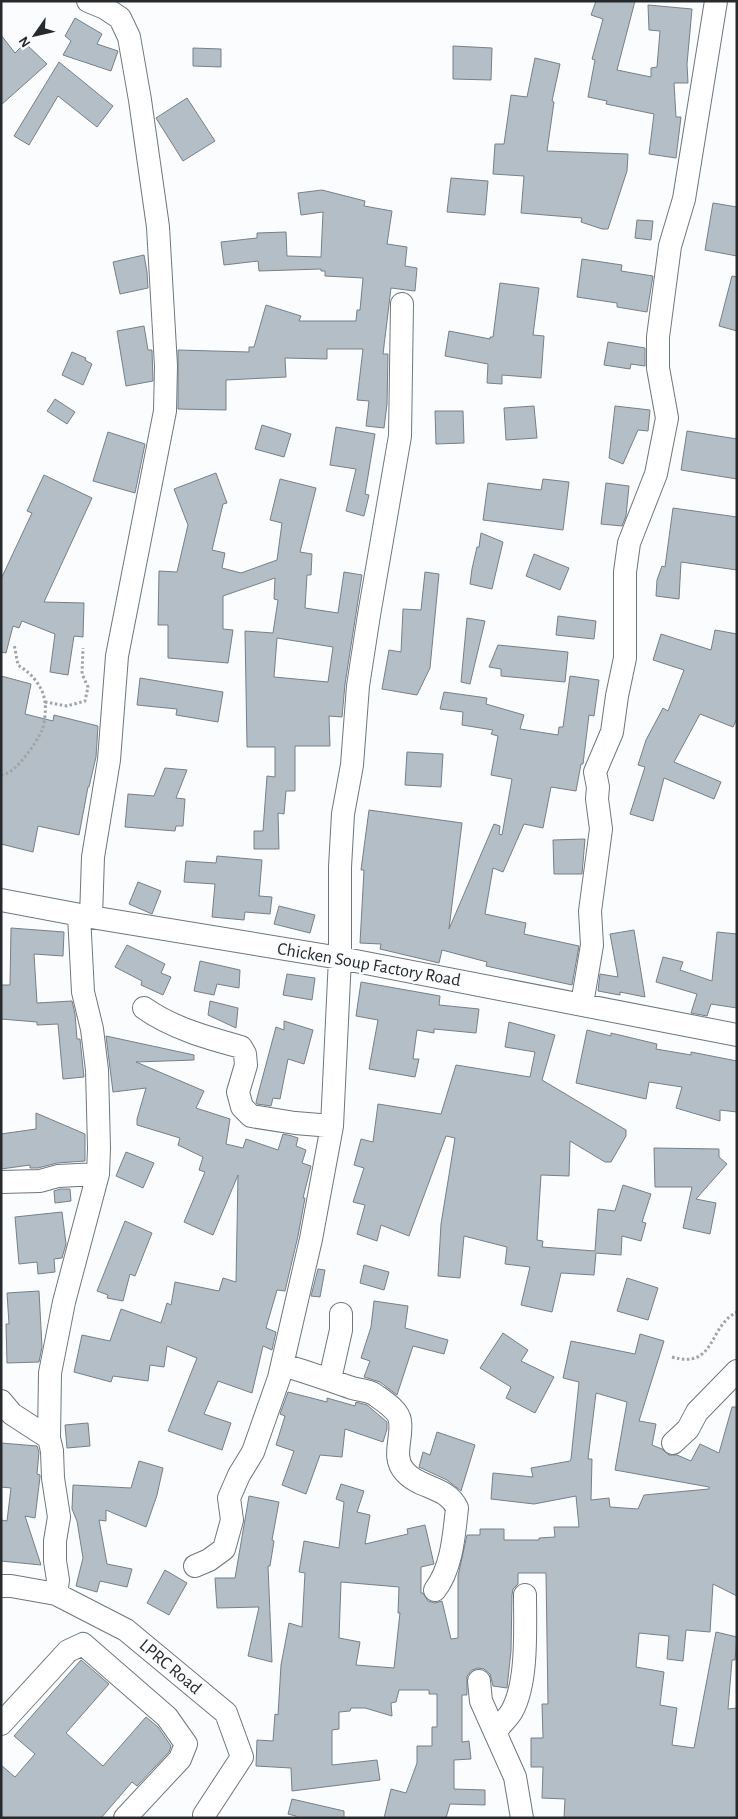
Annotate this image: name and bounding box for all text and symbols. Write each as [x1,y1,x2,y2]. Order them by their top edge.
north arrow [10,10,60,60]
text: N [17,34,34,50]
street label: Chicken Soup Factory Road [276,940,462,990]
street label: LPRC Road [136,1636,204,1698]

